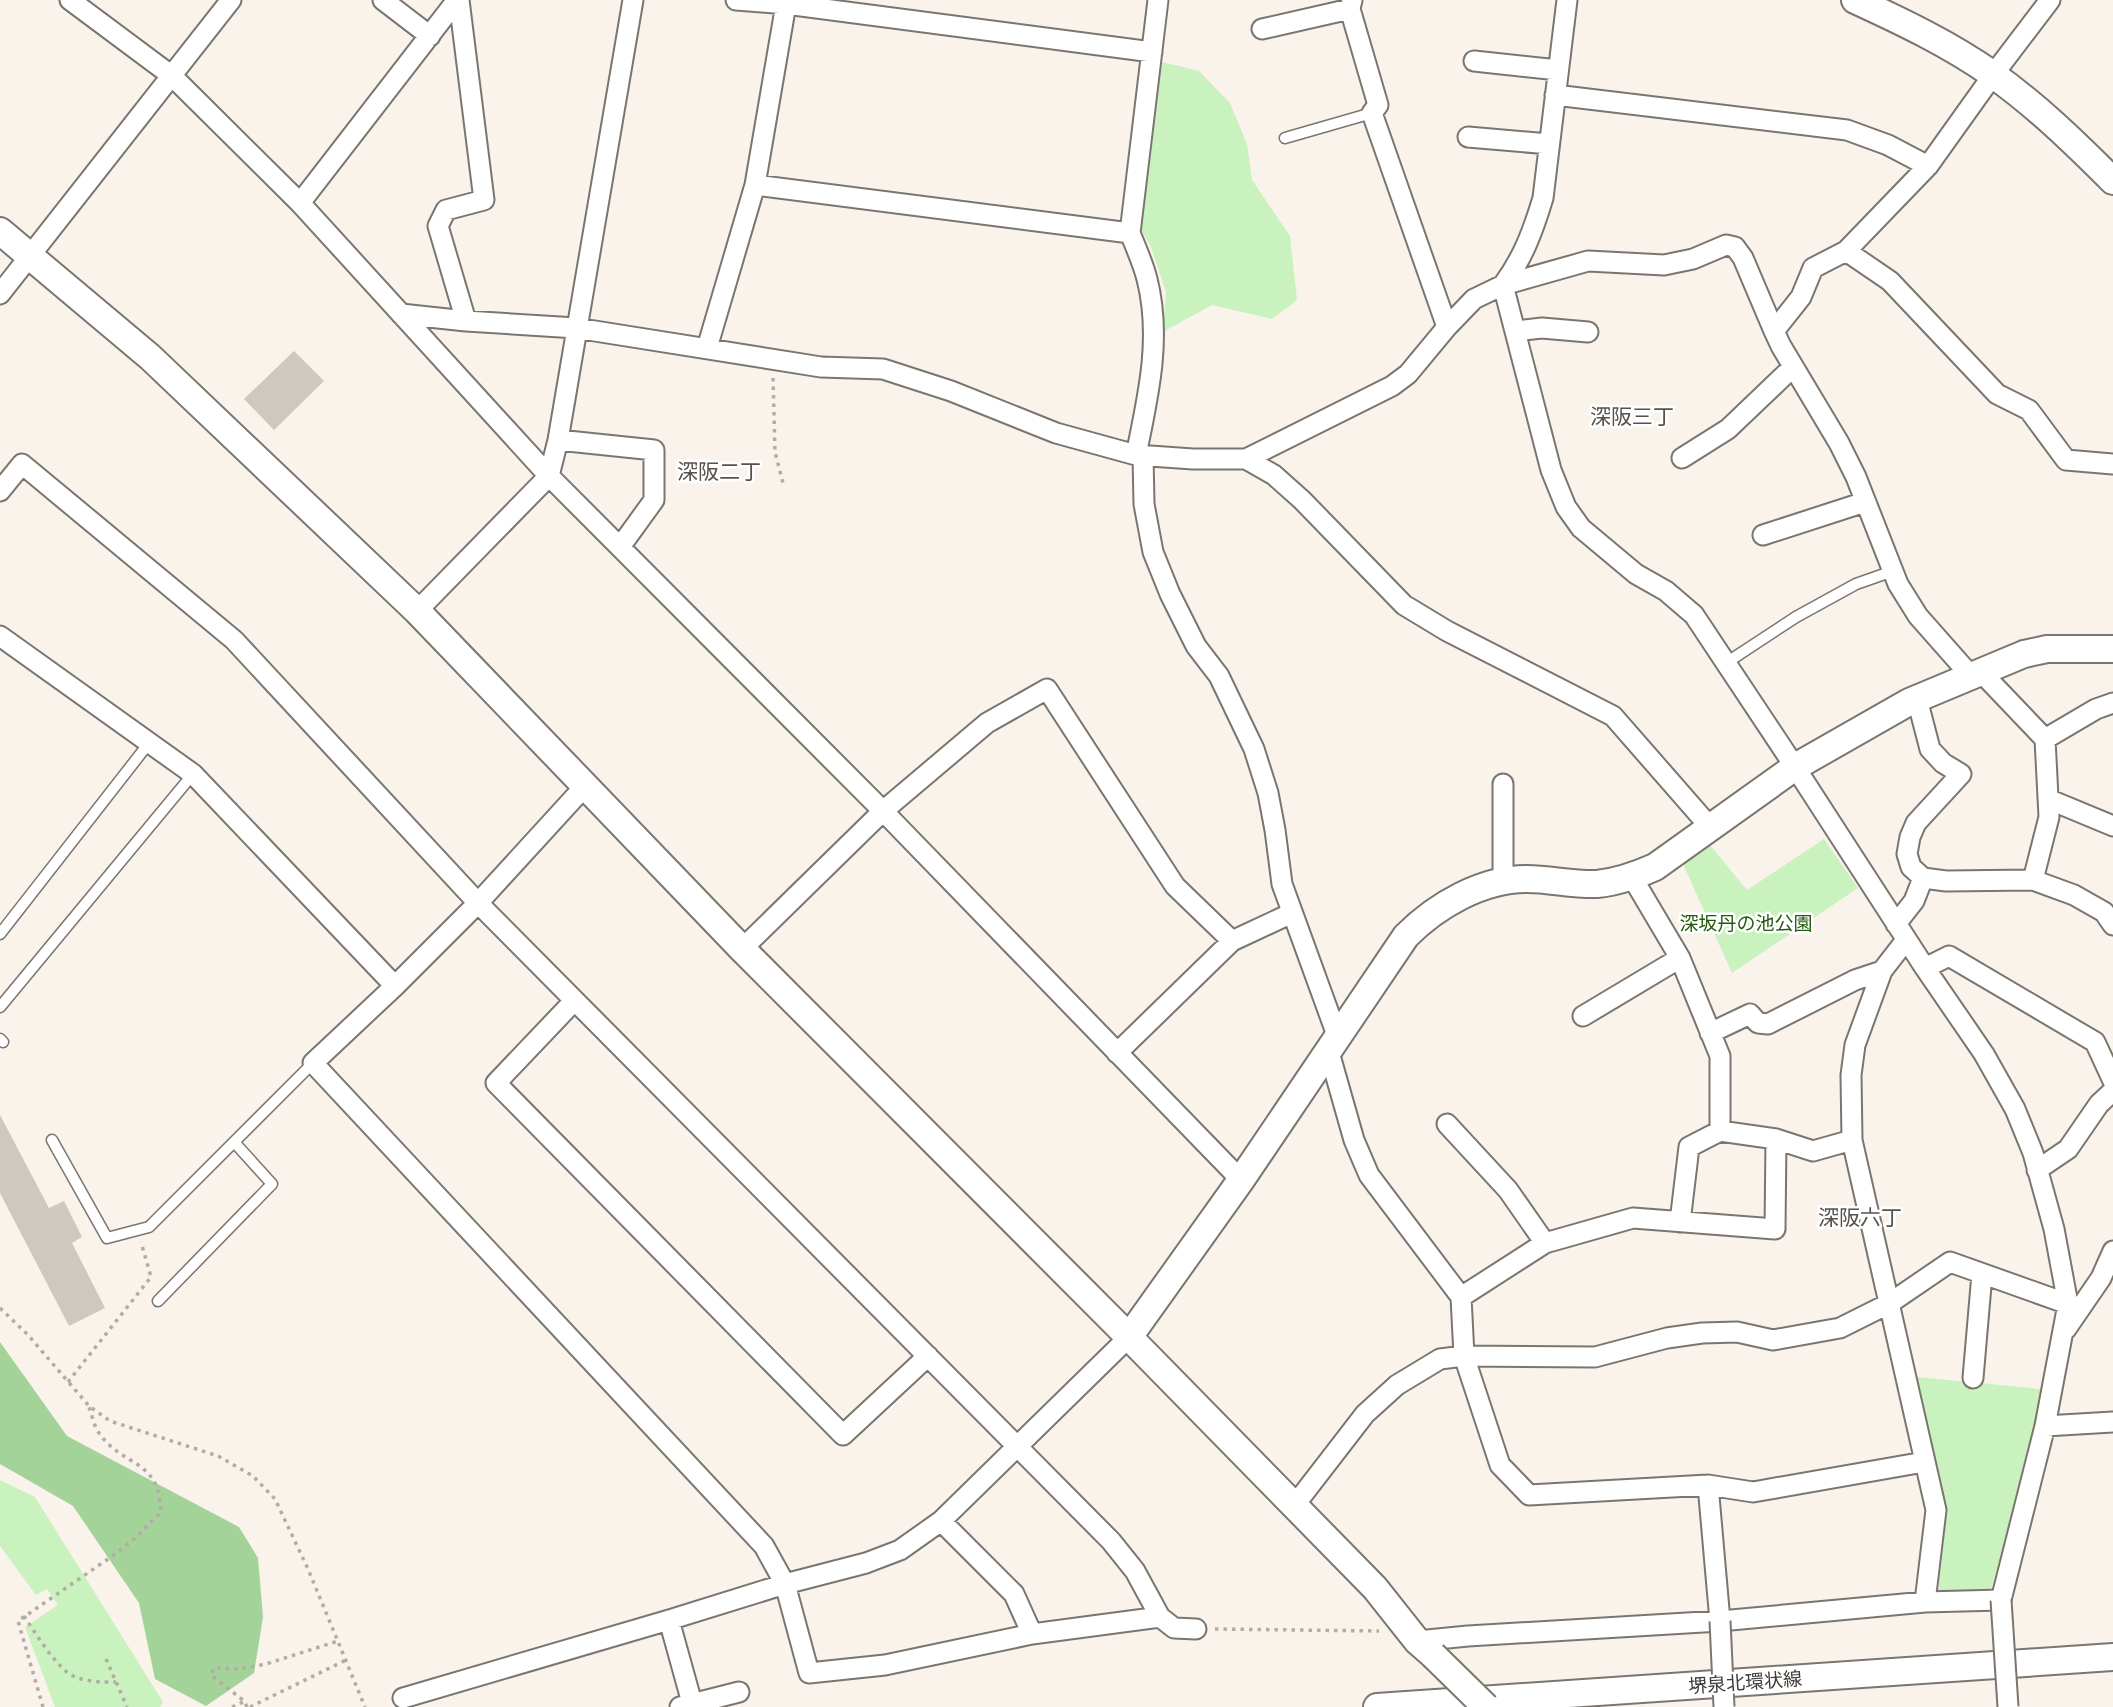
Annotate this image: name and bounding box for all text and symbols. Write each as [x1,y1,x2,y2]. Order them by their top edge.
district label: 深阪三丁 [1590,404,1674,430]
district label: 深阪二丁 [677,459,761,485]
park label: 深坂丹の池公園 [1679,912,1813,935]
district label: 深阪六丁 [1818,1205,1902,1231]
street label: 堺泉北環状線 [1687,1667,1803,1698]

